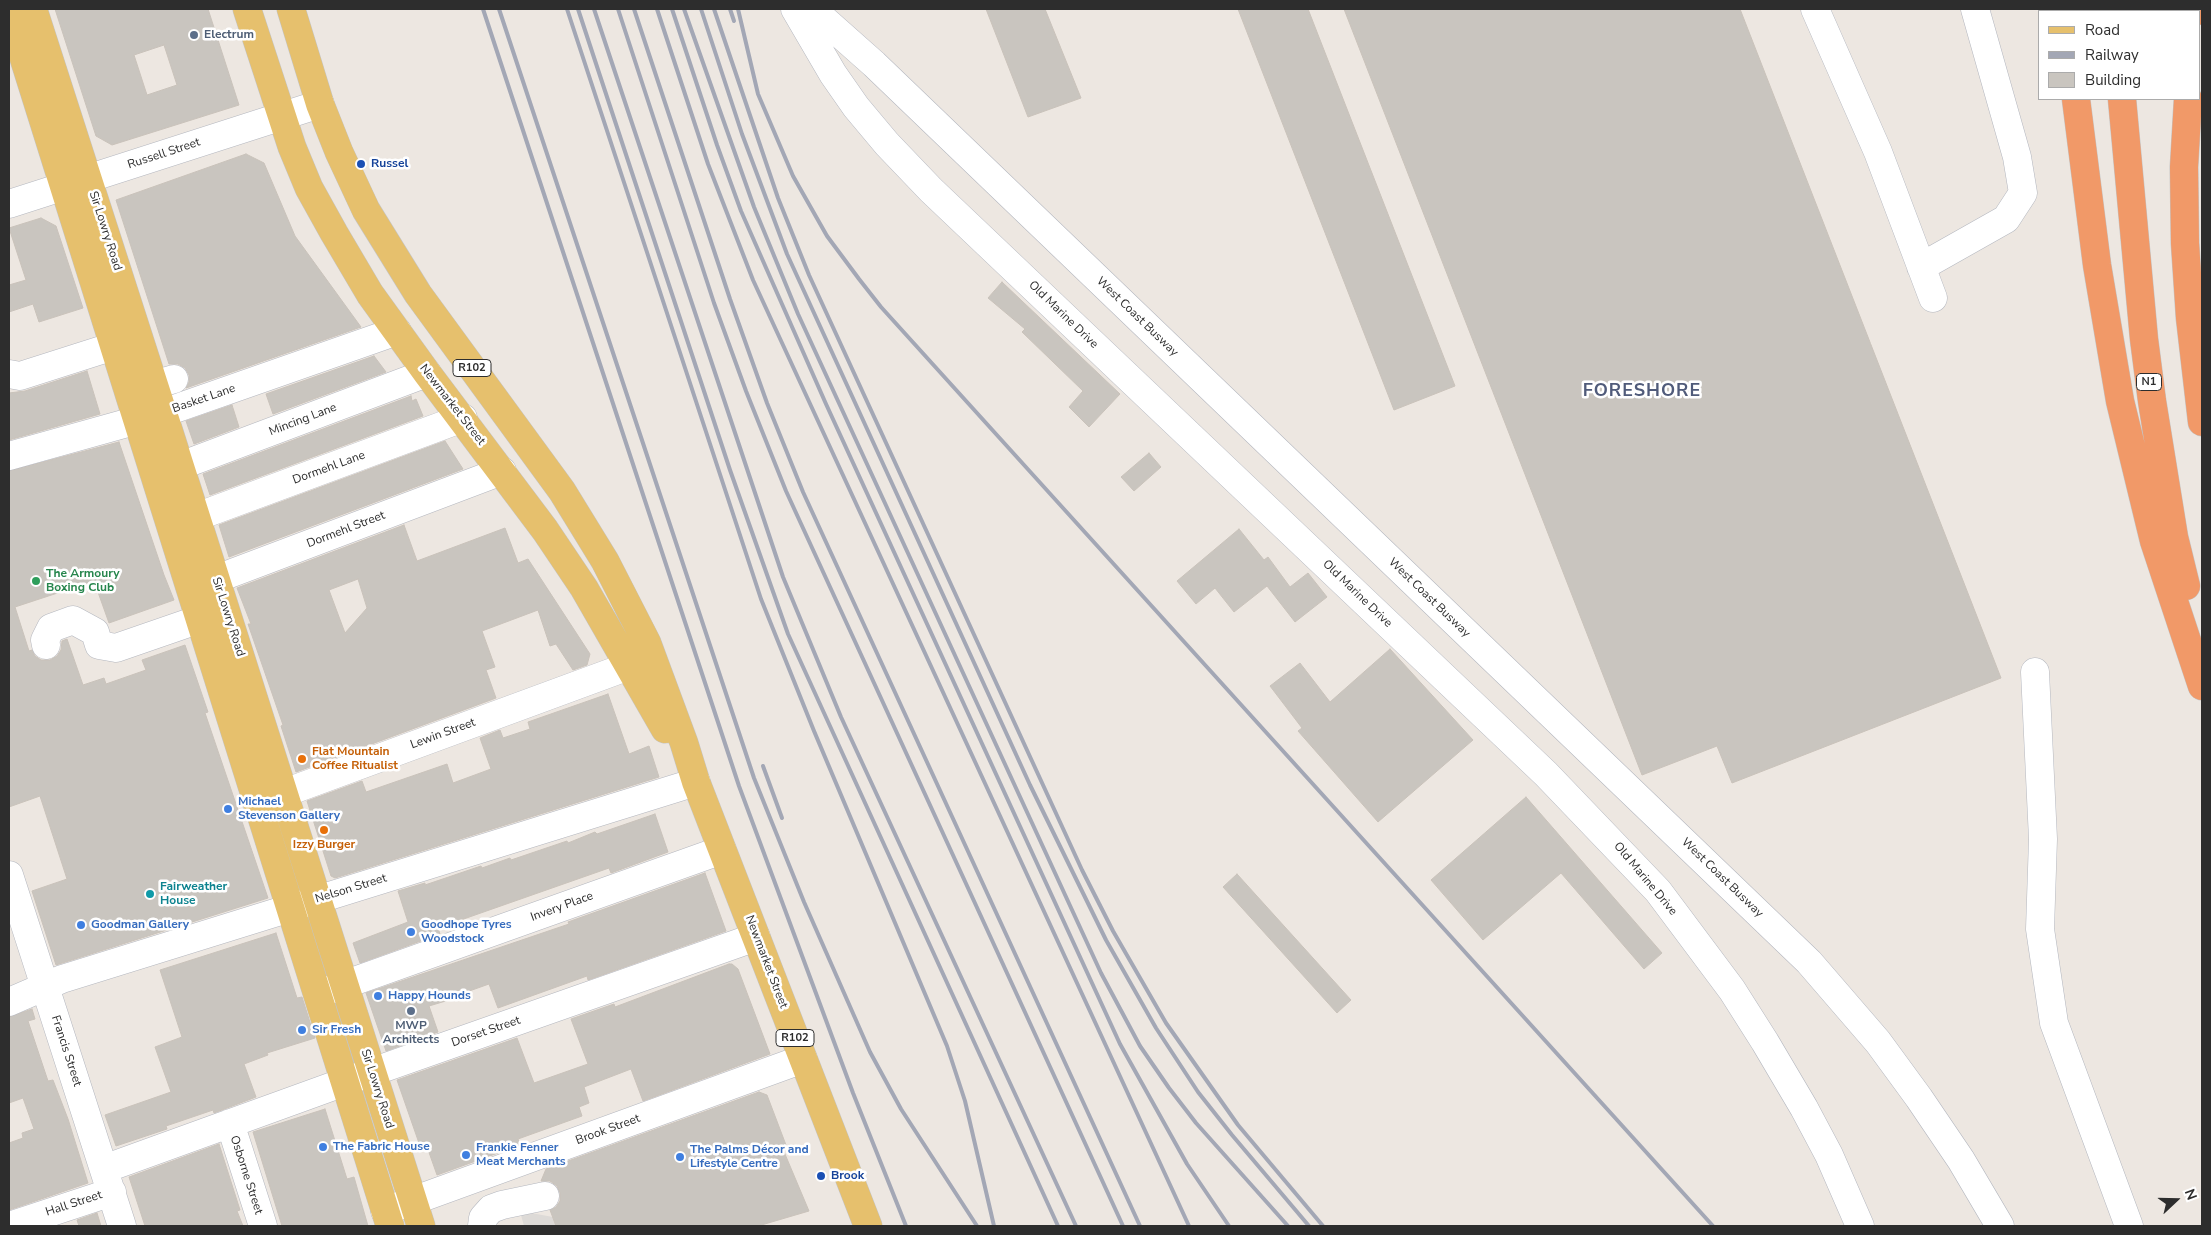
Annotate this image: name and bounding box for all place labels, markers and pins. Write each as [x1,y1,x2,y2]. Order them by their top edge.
place label: Electrum [204,28,254,42]
marker: Electrum [188,29,200,41]
place label: Russel [371,157,408,171]
marker: Russel [355,158,367,170]
place label: The Armoury Boxing Club [46,567,120,595]
marker: The Armoury Boxing Club [30,575,42,587]
place label: Flat Mountain Coffee Ritualist [312,745,398,773]
marker: Flat Mountain Coffee Ritualist [296,753,308,765]
place label: Michael Stevenson Gallery [238,795,340,823]
marker: Michael Stevenson Gallery [222,803,234,815]
marker: Izzy Burger [318,824,330,836]
place label: Izzy Burger [293,838,355,852]
place label: Fairweather House [160,880,227,908]
marker: Fairweather House [144,888,156,900]
place label: Goodman Gallery [91,918,189,932]
place label: Goodhope Tyres Woodstock [421,918,512,946]
marker: Goodman Gallery [75,919,87,931]
marker: Goodhope Tyres Woodstock [405,926,417,938]
place label: Happy Hounds [388,989,471,1003]
marker: Happy Hounds [372,990,384,1002]
marker: MWP Architects [405,1005,417,1017]
place label: MWP Architects [383,1019,439,1047]
place label: Sir Fresh [312,1023,361,1037]
marker: Sir Fresh [296,1024,308,1036]
place label: The Fabric House [333,1140,430,1154]
marker: The Fabric House [317,1141,329,1153]
place label: Frankie Fenner Meat Merchants [476,1141,566,1169]
place label: The Palms Décor and Lifestyle Centre [690,1143,809,1171]
marker: Frankie Fenner Meat Merchants [460,1149,472,1161]
marker: The Palms Décor and Lifestyle Centre [674,1151,686,1163]
place label: Brook [831,1169,864,1183]
marker: Brook [815,1170,827,1182]

